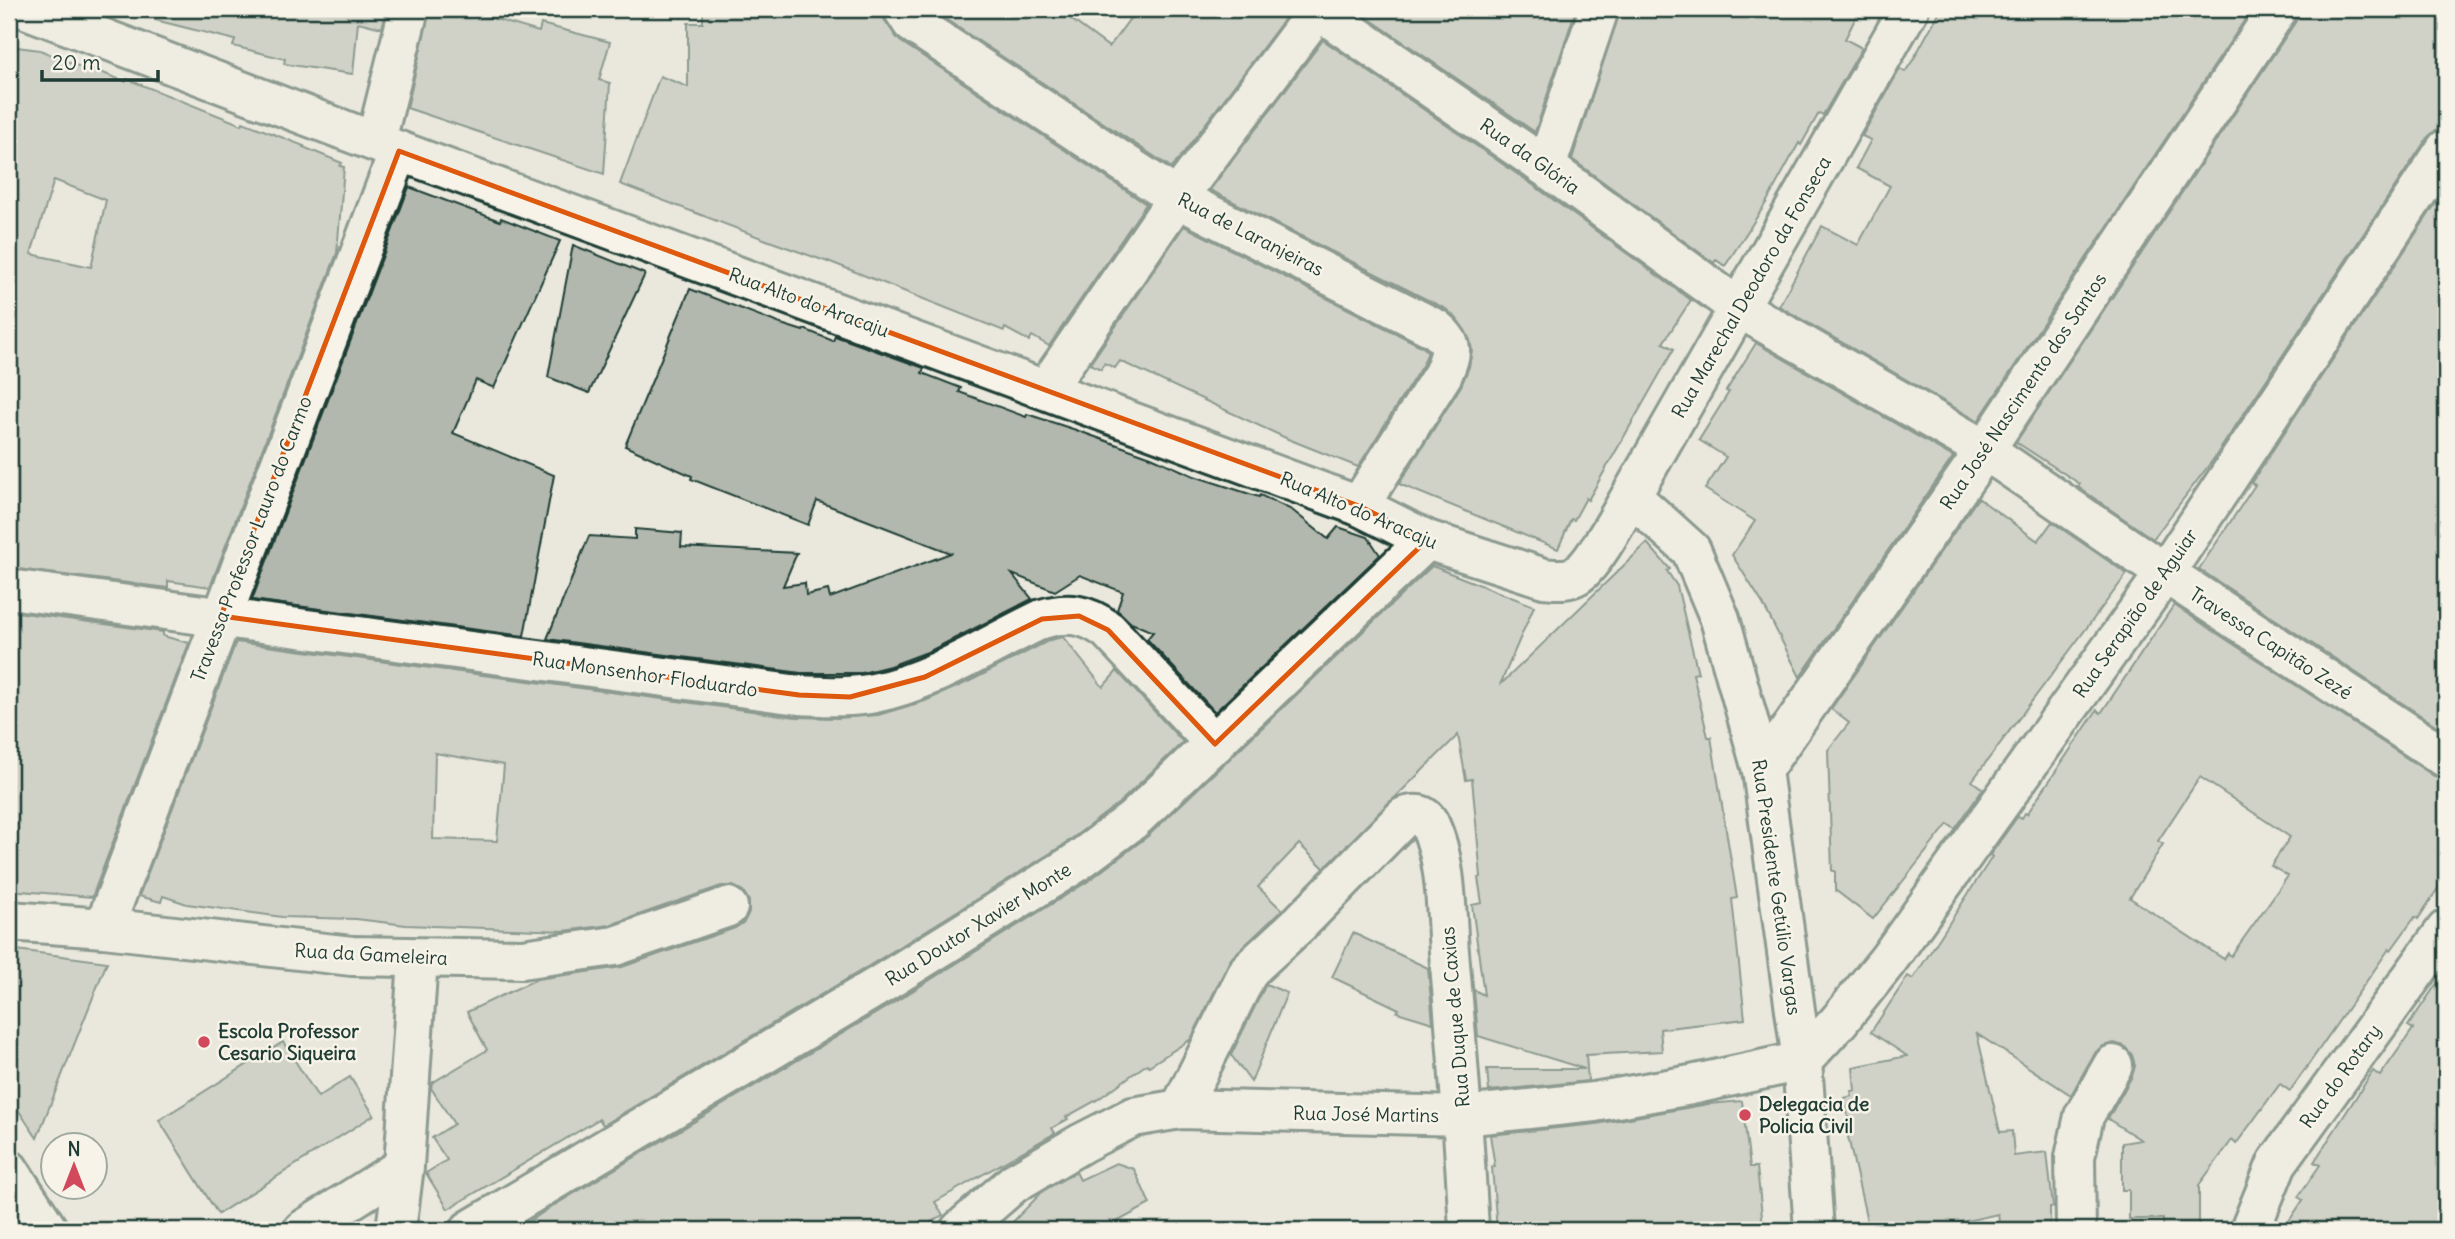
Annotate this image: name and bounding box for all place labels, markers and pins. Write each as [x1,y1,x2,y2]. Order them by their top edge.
place label: Escola Professor Cesario Siqueira [218,1019,359,1065]
marker: Escola Professor Cesario Siqueira [196,1034,212,1050]
place label: Delegacia de Policia Civil [1759,1092,1869,1138]
marker: Delegacia de Policia Civil [1737,1107,1753,1123]

